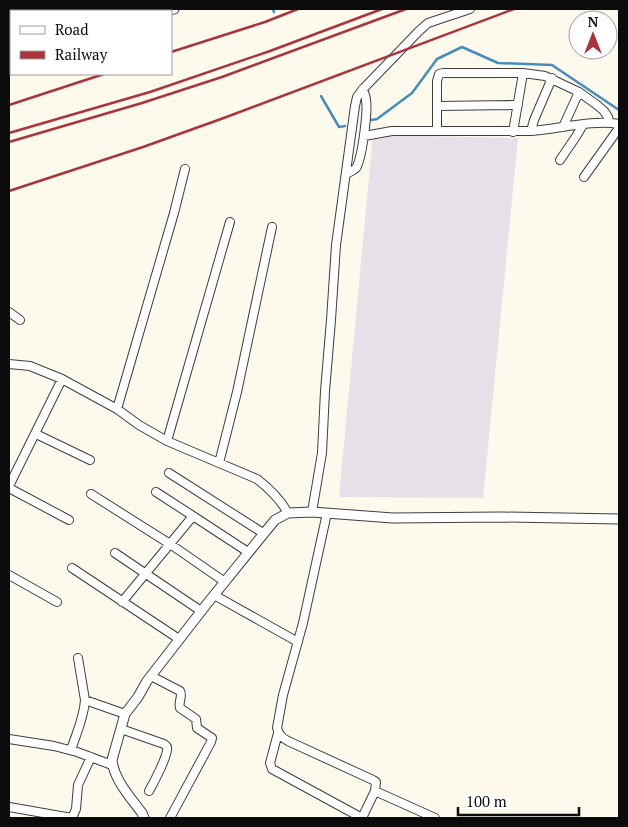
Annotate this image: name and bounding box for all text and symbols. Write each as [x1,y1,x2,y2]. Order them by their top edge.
legend [10,10,172,75]
north arrow [568,10,618,60]
text: N [588,12,599,31]
text: Road [55,19,88,39]
text: Railway [55,44,108,64]
scale bar [458,784,579,816]
text: 100 m [466,791,507,811]

